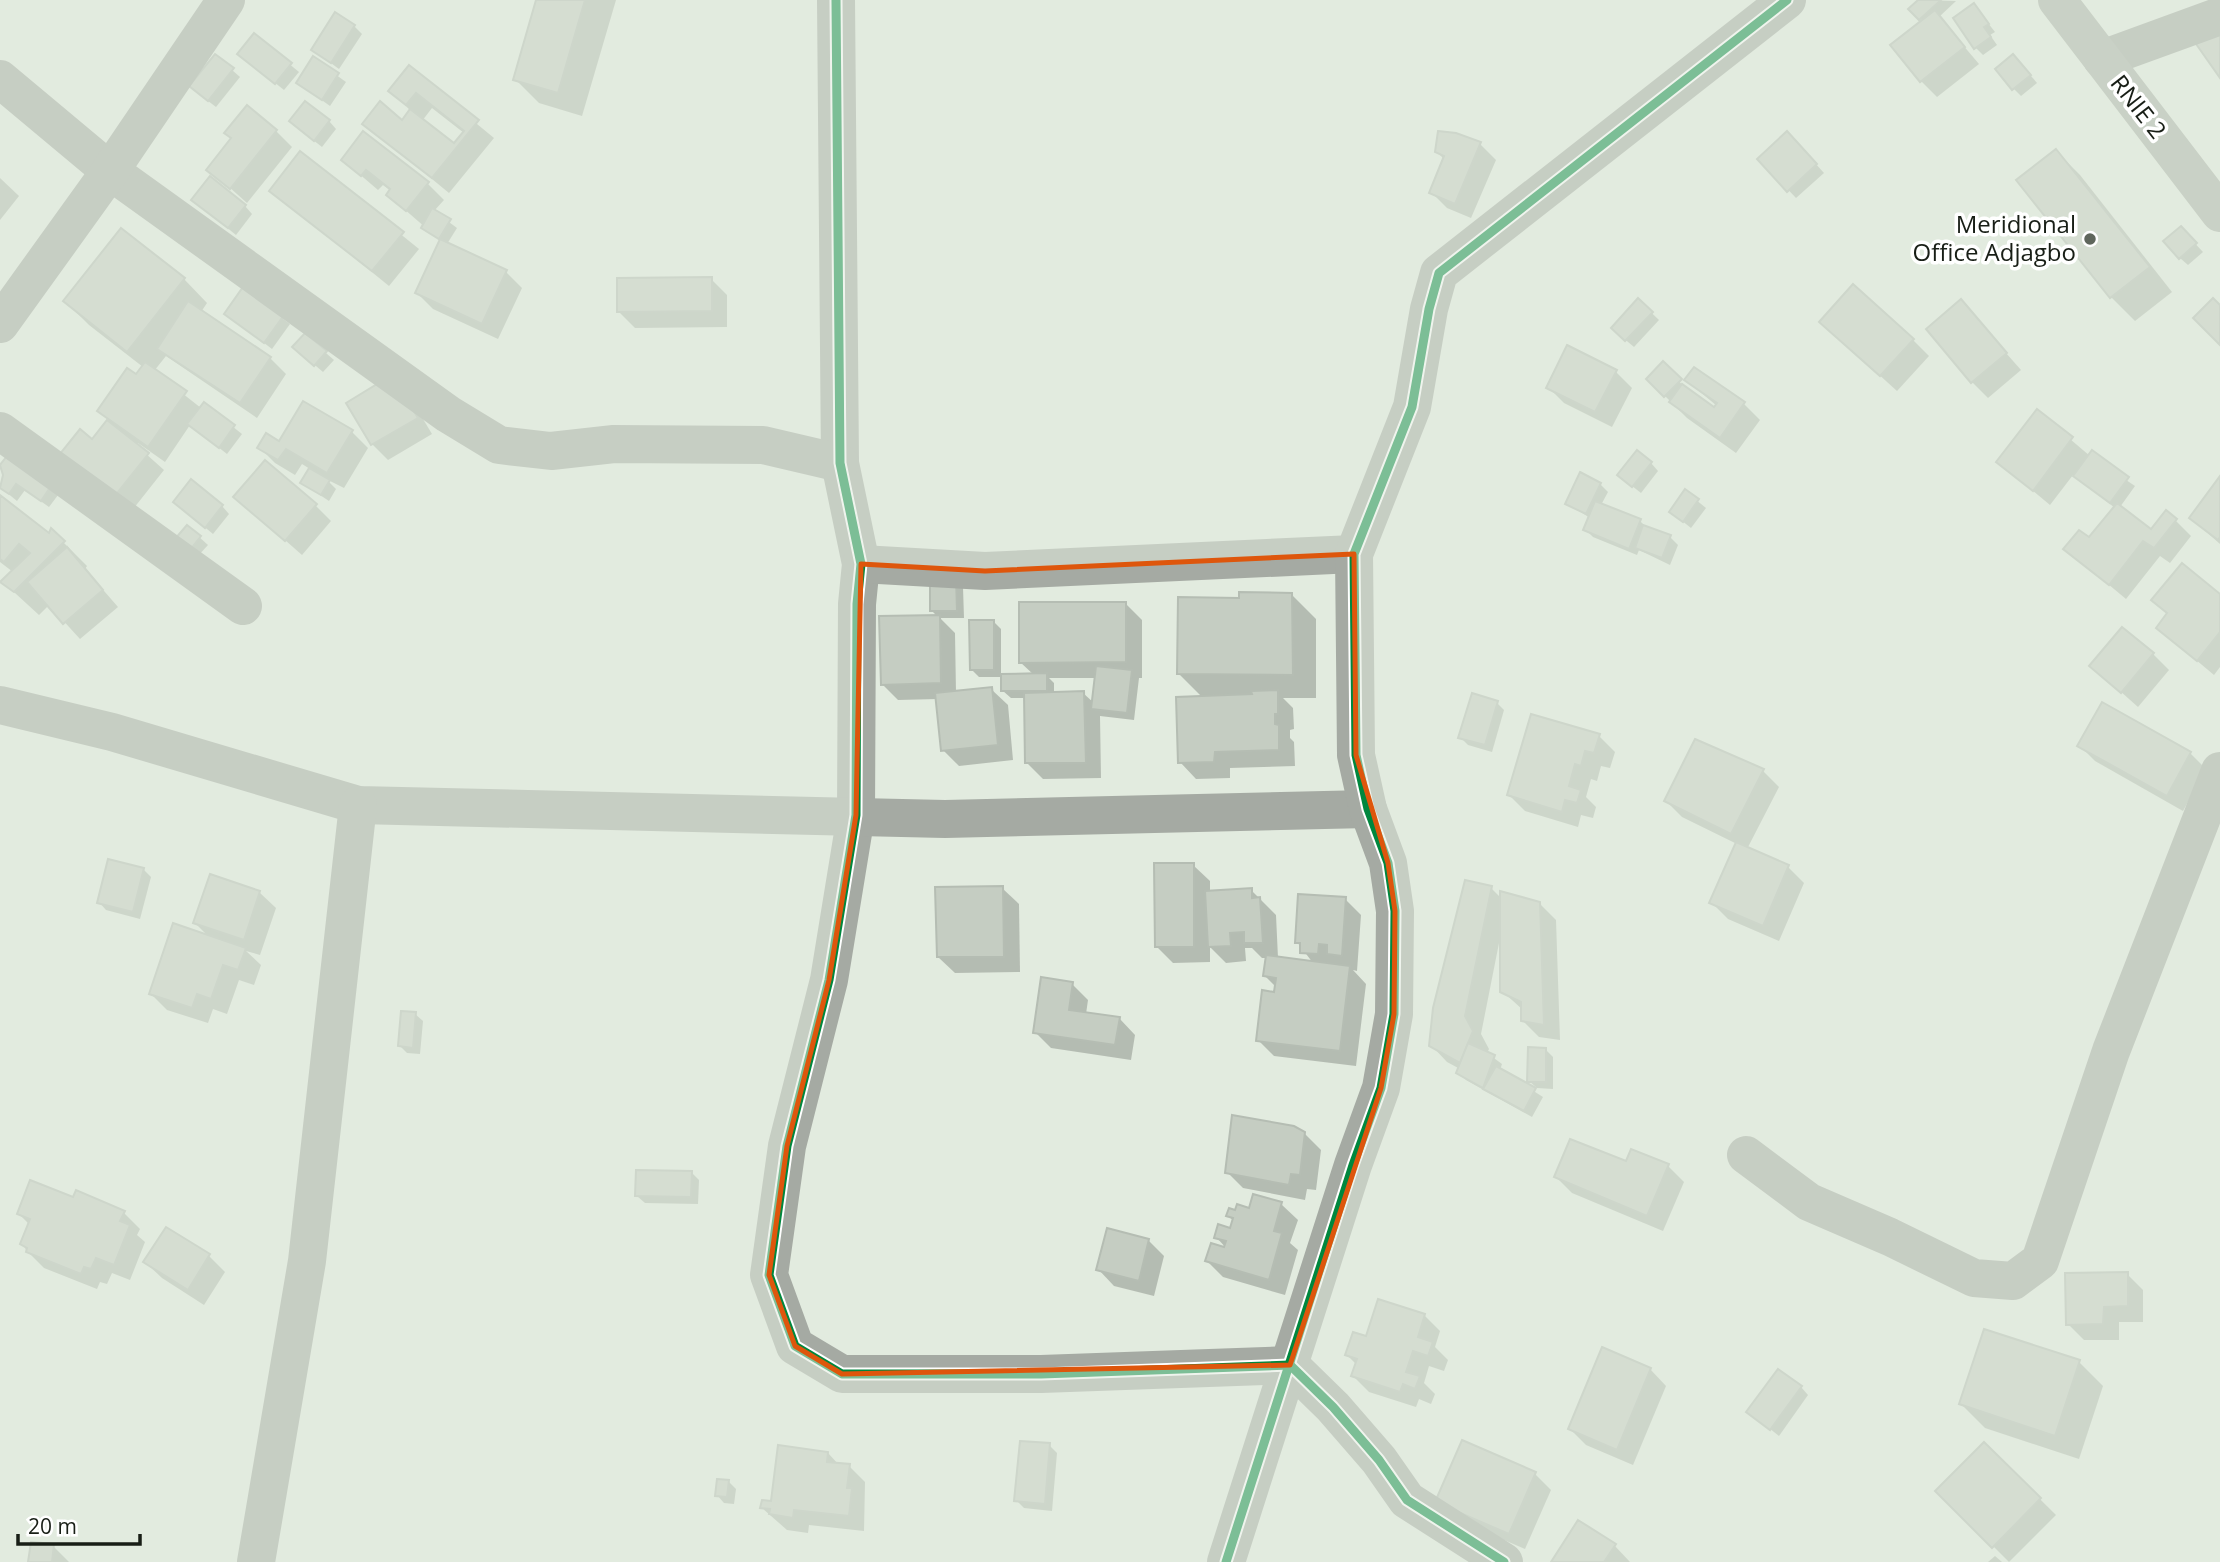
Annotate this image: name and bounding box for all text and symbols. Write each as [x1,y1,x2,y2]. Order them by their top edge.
street label: RNIE 2 [2104,67,2175,145]
place label: Meridional Office Adjagbo [1913,207,2076,268]
marker: Meridional Office Adjagbo [2082,231,2098,247]
scale bar [18,1502,140,1546]
text: 20 m [28,1512,77,1540]

